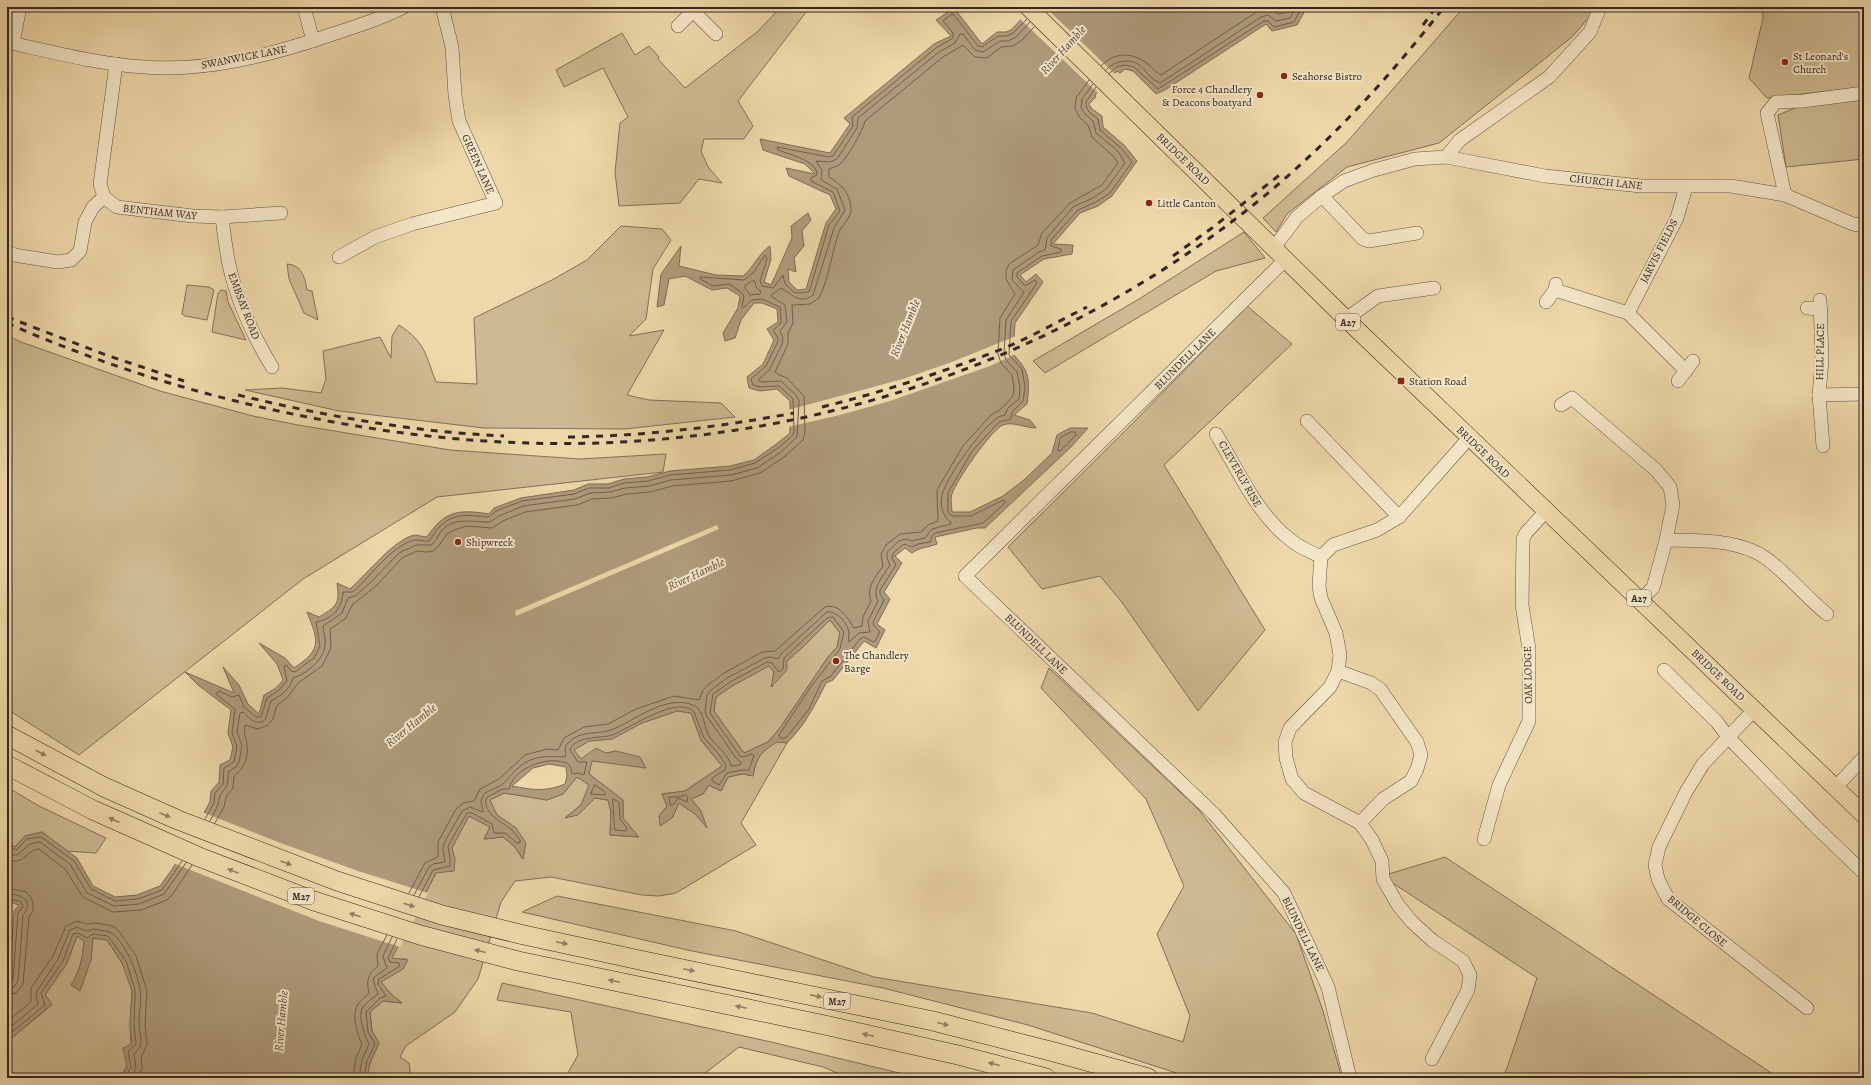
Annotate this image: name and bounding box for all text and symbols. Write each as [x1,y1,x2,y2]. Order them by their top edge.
water label: River Hamble [1037,21,1090,78]
street label: SWANWICK LANE [200,41,288,73]
place label: St Leonard’s Church [1793,49,1848,77]
marker: St Leonard’s Church [1780,57,1790,67]
place label: Seahorse Bistro [1292,69,1362,84]
marker: Seahorse Bistro [1279,71,1289,81]
place label: Force 4 Chandlery & Deacons boatyard [1162,82,1252,110]
marker: Force 4 Chandlery & Deacons boatyard [1255,90,1265,100]
street label: BRIDGE ROAD [1153,130,1213,189]
street label: GREEN LANE [458,132,498,196]
street label: CHURCH LANE [1569,171,1643,193]
place label: Little Canton [1157,196,1216,211]
marker: Little Canton [1144,198,1154,208]
street label: BENTHAM WAY [122,201,199,223]
street label: JARVIS FIELDS [1636,216,1682,286]
street label: EMBSAY ROAD [224,270,264,342]
water label: River Hamble [886,296,924,359]
road number: A27 [1336,314,1360,330]
street label: HILL PLACE [1812,323,1828,381]
street label: BLUNDELL LANE [1151,325,1219,393]
place label: Station Road [1409,374,1467,389]
marker: Station Road [1396,376,1406,386]
street label: BRIDGE ROAD [1453,423,1513,482]
street label: CLEVERLY RISE [1215,438,1265,510]
place label: Shipwreck [466,535,514,550]
marker: Shipwreck [453,537,463,547]
water label: River Hamble [665,554,728,594]
road number: A27 [1627,590,1651,606]
street label: BLUNDELL LANE [1001,610,1071,678]
street label: OAK LODGE [1520,646,1536,704]
street label: BRIDGE ROAD [1688,646,1748,705]
place label: The Chandlery Barge [844,648,909,676]
marker: The Chandlery Barge [831,656,841,666]
water label: River Hamble [382,699,440,750]
one-way arrow [36,750,47,757]
one-way arrow [160,812,171,818]
one-way arrow [107,816,119,822]
one-way arrow [280,860,292,866]
one-way arrow [227,867,239,873]
road number: M27 [288,888,314,904]
street label: BRIDGE CLOSE [1664,892,1730,950]
street label: BLUNDELL LANE [1278,894,1328,974]
one-way arrow [403,902,415,908]
one-way arrow [349,912,361,918]
one-way arrow [556,941,568,947]
one-way arrow [474,948,486,954]
one-way arrow [683,968,695,974]
one-way arrow [607,977,620,983]
water label: River Hamble [270,989,292,1052]
road number: M27 [824,993,850,1009]
one-way arrow [810,994,822,1000]
one-way arrow [735,1004,747,1010]
one-way arrow [937,1021,949,1027]
one-way arrow [862,1031,874,1037]
one-way arrow [988,1061,1001,1067]

